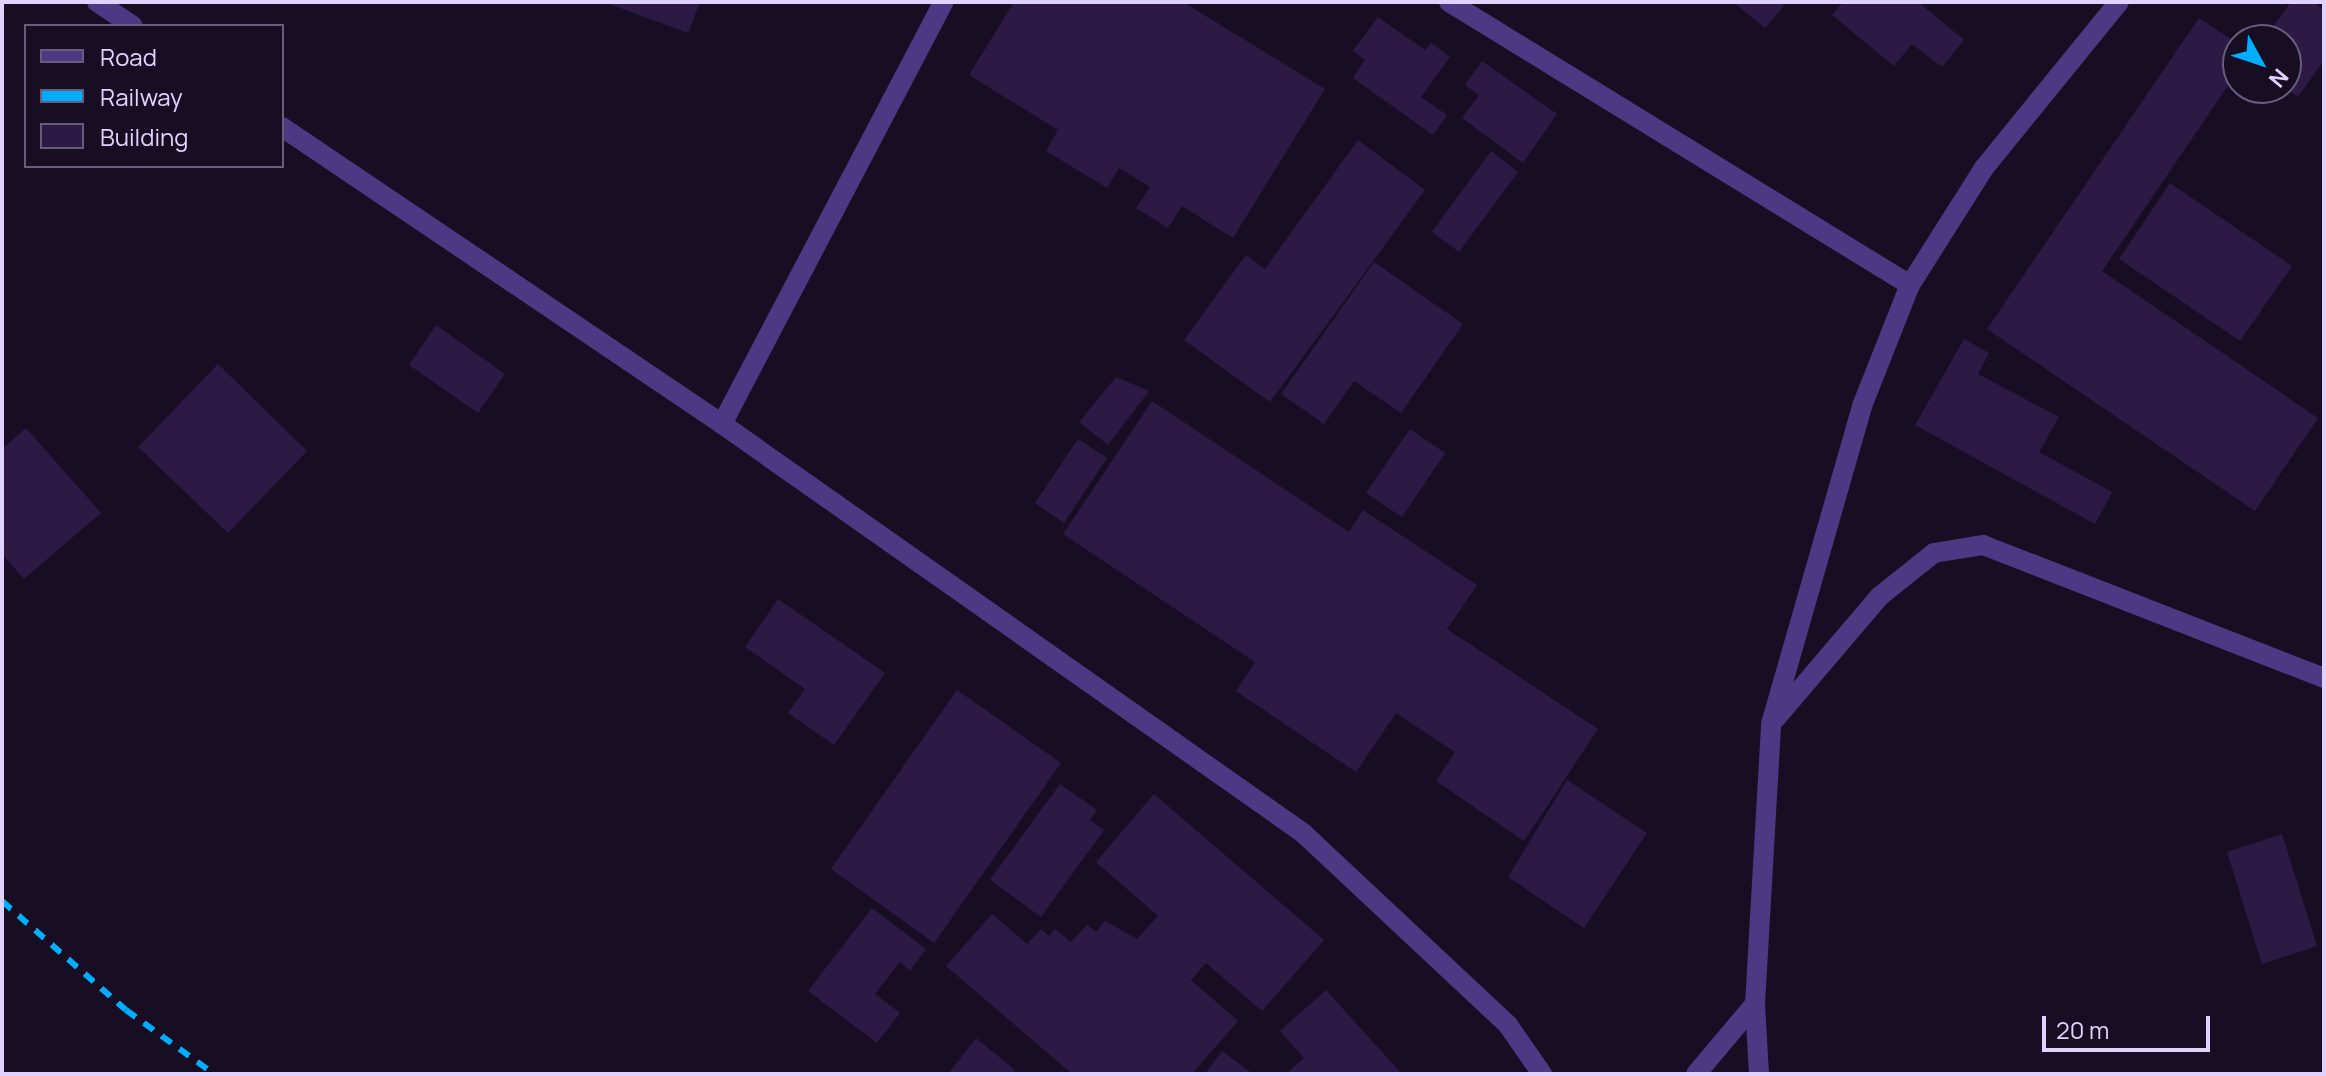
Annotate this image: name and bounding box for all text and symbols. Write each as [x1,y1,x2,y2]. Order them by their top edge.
legend [24,24,284,168]
north arrow [2222,24,2302,104]
text: Road [100,40,157,73]
text: N [2262,62,2295,94]
text: Railway [100,80,183,113]
text: Building [100,120,188,153]
scale bar [2046,1000,2214,1050]
text: 20 m [2056,1013,2109,1046]

